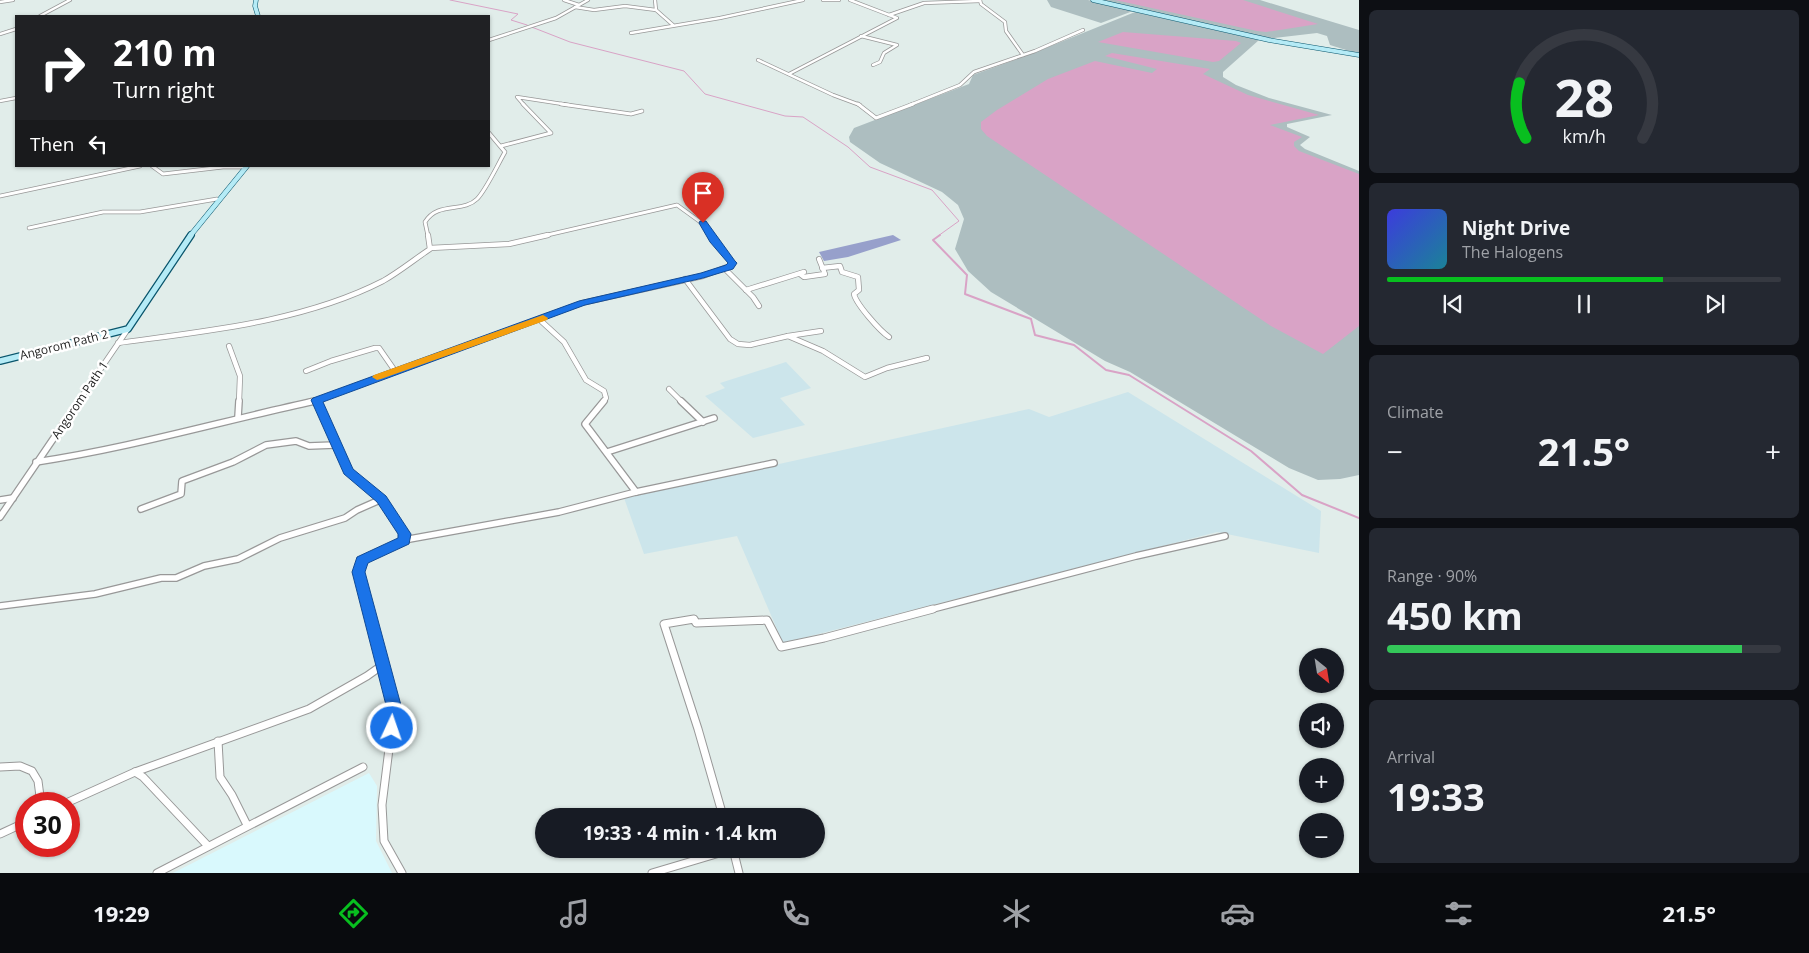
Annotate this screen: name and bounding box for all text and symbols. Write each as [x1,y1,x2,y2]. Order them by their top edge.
text: 210 m [113,29,217,76]
icon: right [30,35,95,100]
text: 28 [1554,61,1614,132]
text: Turn right [113,74,215,104]
text: km/h [1562,124,1606,148]
icon: left [84,130,112,158]
text: Then [30,131,74,157]
pin [682,172,724,223]
icon: arrive [689,179,717,207]
text: Night Drive [1462,215,1570,241]
text: The Halogens [1462,241,1563,263]
icon: previous [1439,290,1467,318]
icon: pause [1570,290,1598,318]
icon: next [1701,290,1729,318]
street label: Angorom Path 2 [18,325,110,364]
street label: Angorom Path 1 [47,357,112,442]
text: Climate [1387,401,1444,423]
text: 21.5° [1538,425,1630,477]
text: − [1387,432,1403,470]
text: + [1765,432,1781,470]
text: Range · 90% [1387,565,1477,587]
text: 450 km [1387,589,1523,641]
north arrow [1299,648,1344,692]
map controls [1299,648,1344,858]
position arrow [365,701,417,753]
button: sound [1299,703,1344,748]
text: Arrival [1387,746,1435,768]
button: + [1299,758,1344,803]
text: 19:33 [1387,770,1485,822]
speed limit sign: 30 [15,792,80,857]
button: − [1299,813,1344,858]
text: 19:33 · 4 min · 1.4 km [583,820,777,846]
icon: directions [336,896,371,931]
icon: music [557,896,592,931]
icon: phone [778,896,813,931]
icon: climate [999,896,1034,931]
icon: car [1220,896,1255,931]
icon: filters [1441,896,1476,931]
text: 19:29 [93,898,150,928]
text: 21.5° [1662,898,1716,928]

